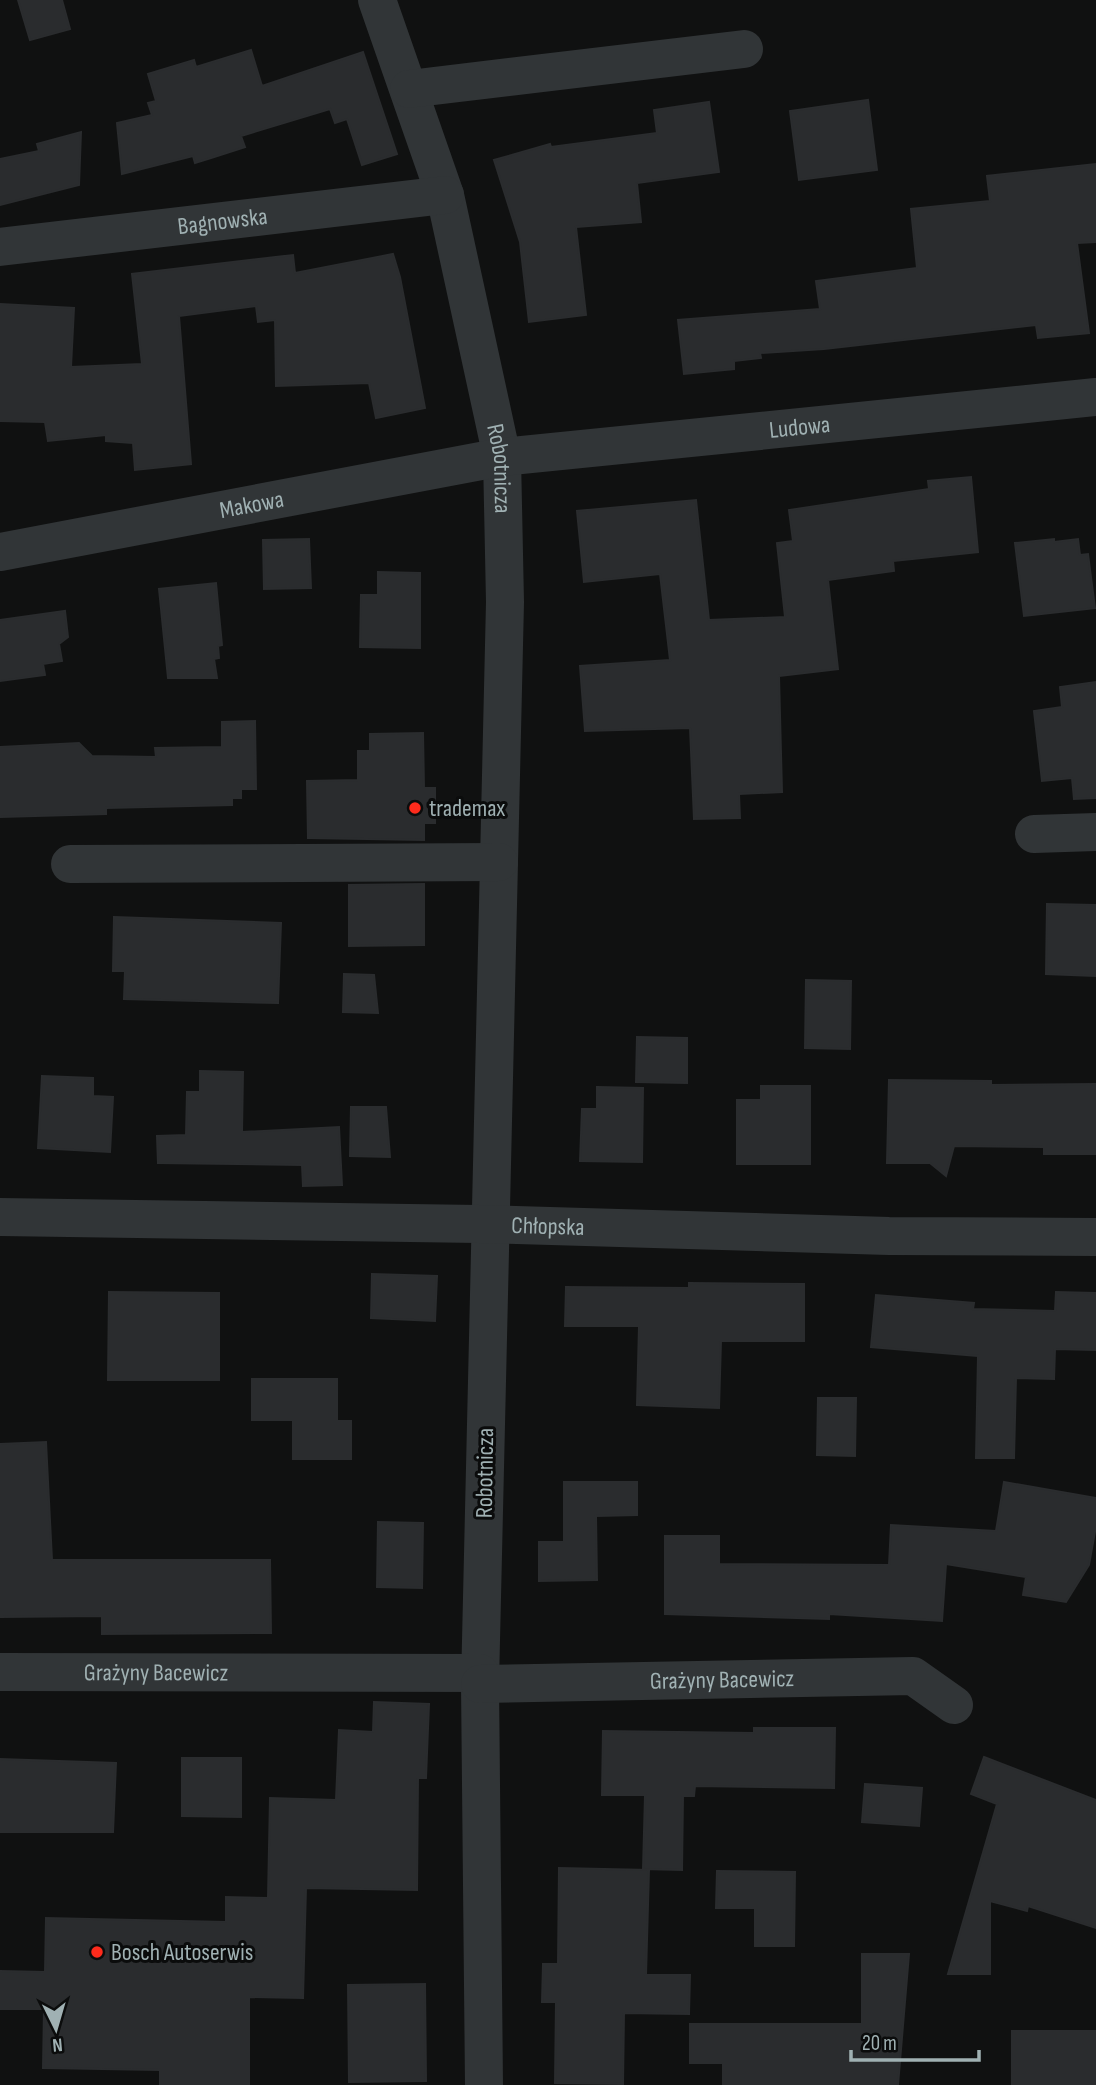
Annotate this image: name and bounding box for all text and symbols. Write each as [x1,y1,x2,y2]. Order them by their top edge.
street label: Bagnowska [176,201,269,241]
street label: Ludowa [768,409,831,444]
street label: Robotnicza [481,421,518,514]
street label: Makowa [217,484,286,525]
place label: trademax [429,794,505,823]
marker: trademax [407,800,423,816]
street label: Chłopska [511,1210,585,1242]
street label: Robotnicza [470,1428,500,1518]
street label: Grażyny Bacewicz [84,1658,229,1687]
street label: Grażyny Bacewicz [650,1664,795,1695]
place label: Bosch Autoserwis [111,1938,253,1967]
marker: Bosch Autoserwis [89,1944,105,1960]
north arrow [21,1994,91,2064]
scale bar [851,2018,979,2062]
text: 20 m [862,2031,897,2056]
text: N [51,2033,63,2056]

